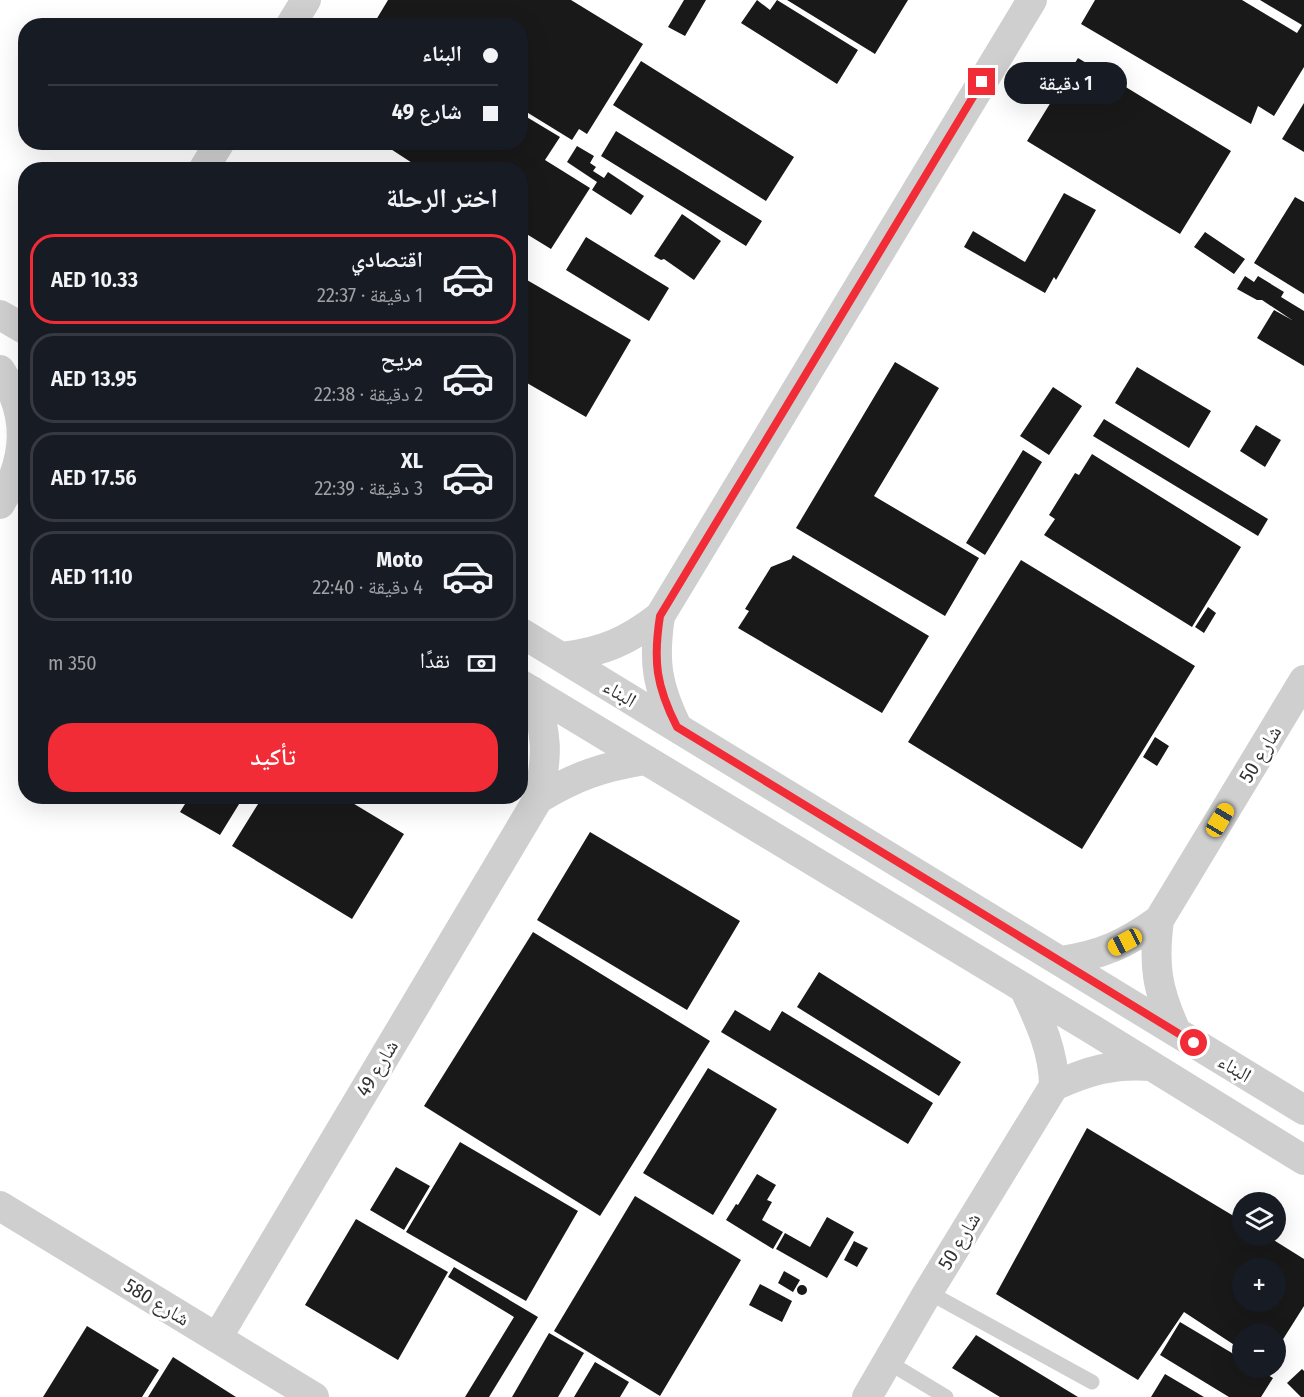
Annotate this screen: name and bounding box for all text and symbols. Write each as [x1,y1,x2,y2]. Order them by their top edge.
text: البناء [422,40,462,67]
callout: 1 دقيقة [1003,61,1126,103]
route end [968,68,995,95]
text: 1 دقيقة [1038,71,1093,95]
text: شارع 49 [392,98,462,125]
text: اختر الرحلة [386,182,498,214]
text: اقتصادي [351,246,423,273]
icon: car [441,252,495,306]
text: AED 10.33 [51,266,138,293]
text: 1 دقيقة · 22:37 [317,283,423,307]
text: مريح [380,345,423,372]
icon: car [441,351,495,405]
text: AED 13.95 [51,365,137,392]
text: 2 دقيقة · 22:38 [314,382,423,406]
text: XL [401,447,423,474]
icon: car [441,450,495,504]
text: AED 17.56 [51,464,137,491]
text: 3 دقيقة · 22:39 [314,476,423,500]
text: Moto [376,546,423,573]
icon: car [441,549,495,603]
text: AED 11.10 [51,563,133,590]
text: 4 دقيقة · 22:40 [312,575,423,599]
text: نقدًا [420,647,450,674]
icon: cash [465,647,498,680]
text: 350 m [48,651,97,675]
street label: البناء [599,674,641,712]
street label: شارع 50 [1234,721,1287,787]
button: تأكيد [48,723,498,792]
car [1203,800,1237,840]
car [1105,926,1145,958]
route start [1180,1029,1207,1056]
street label: شارع 49 [351,1035,404,1101]
street label: البناء [1214,1049,1256,1087]
map controls [1232,1192,1286,1378]
button: layers [1232,1192,1286,1246]
street label: شارع 50 [933,1208,986,1274]
button: + [1232,1258,1286,1312]
street label: شارع 580 [119,1273,194,1332]
button: − [1232,1324,1286,1378]

